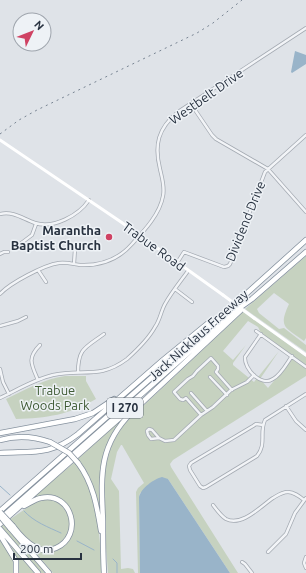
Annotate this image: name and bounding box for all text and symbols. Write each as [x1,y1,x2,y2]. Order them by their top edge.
north arrow [12,12,52,52]
text: N [32,18,47,32]
street label: Westbelt Drive [166,65,246,127]
street label: Dividend Drive [223,179,267,263]
street label: Trabue Road [120,219,188,273]
place label: Marantha Baptist Church [11,223,101,252]
marker: Marantha Baptist Church [104,232,114,242]
street label: Jack Nicklaus Freeway [145,287,251,383]
park label: Trabue Woods Park [20,383,90,412]
road number: I 270 [107,398,143,418]
scale bar [14,535,81,561]
text: 200 m [20,542,53,555]

